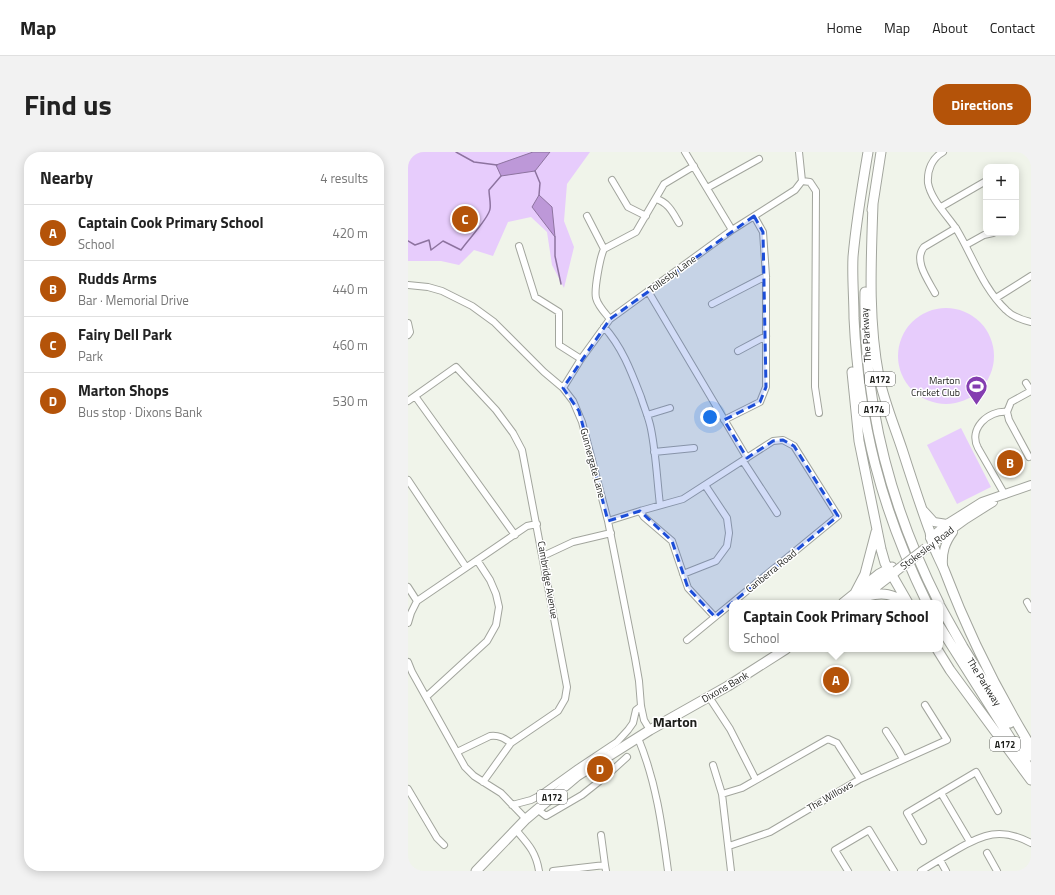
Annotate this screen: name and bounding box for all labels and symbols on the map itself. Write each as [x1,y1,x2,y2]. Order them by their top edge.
pin: C [452,204,478,234]
street label: Tollesby Lane [645,251,699,297]
street label: The Parkway [857,307,875,363]
road number: A172 [865,372,895,386]
place label: Marton Cricket Club [911,373,960,400]
sports icon: Marton Cricket Club [963,373,989,406]
road number: A174 [859,402,889,416]
your location [700,407,720,427]
street label: Gunnergate Lane [576,426,610,500]
pin: B [997,448,1023,478]
street label: Stokesley Road [897,523,957,573]
street label: Cambridge Avenue [534,540,562,620]
street label: Canberra Road [742,546,800,596]
street label: The Parkway [963,655,1005,709]
pin: A [823,665,849,695]
street label: Dixons Bank [699,667,751,706]
district label: Marton [653,711,697,732]
road number: A172 [990,737,1020,751]
pin: D [587,754,613,784]
street label: The Willows [804,777,856,815]
road number: A172 [537,790,567,804]

